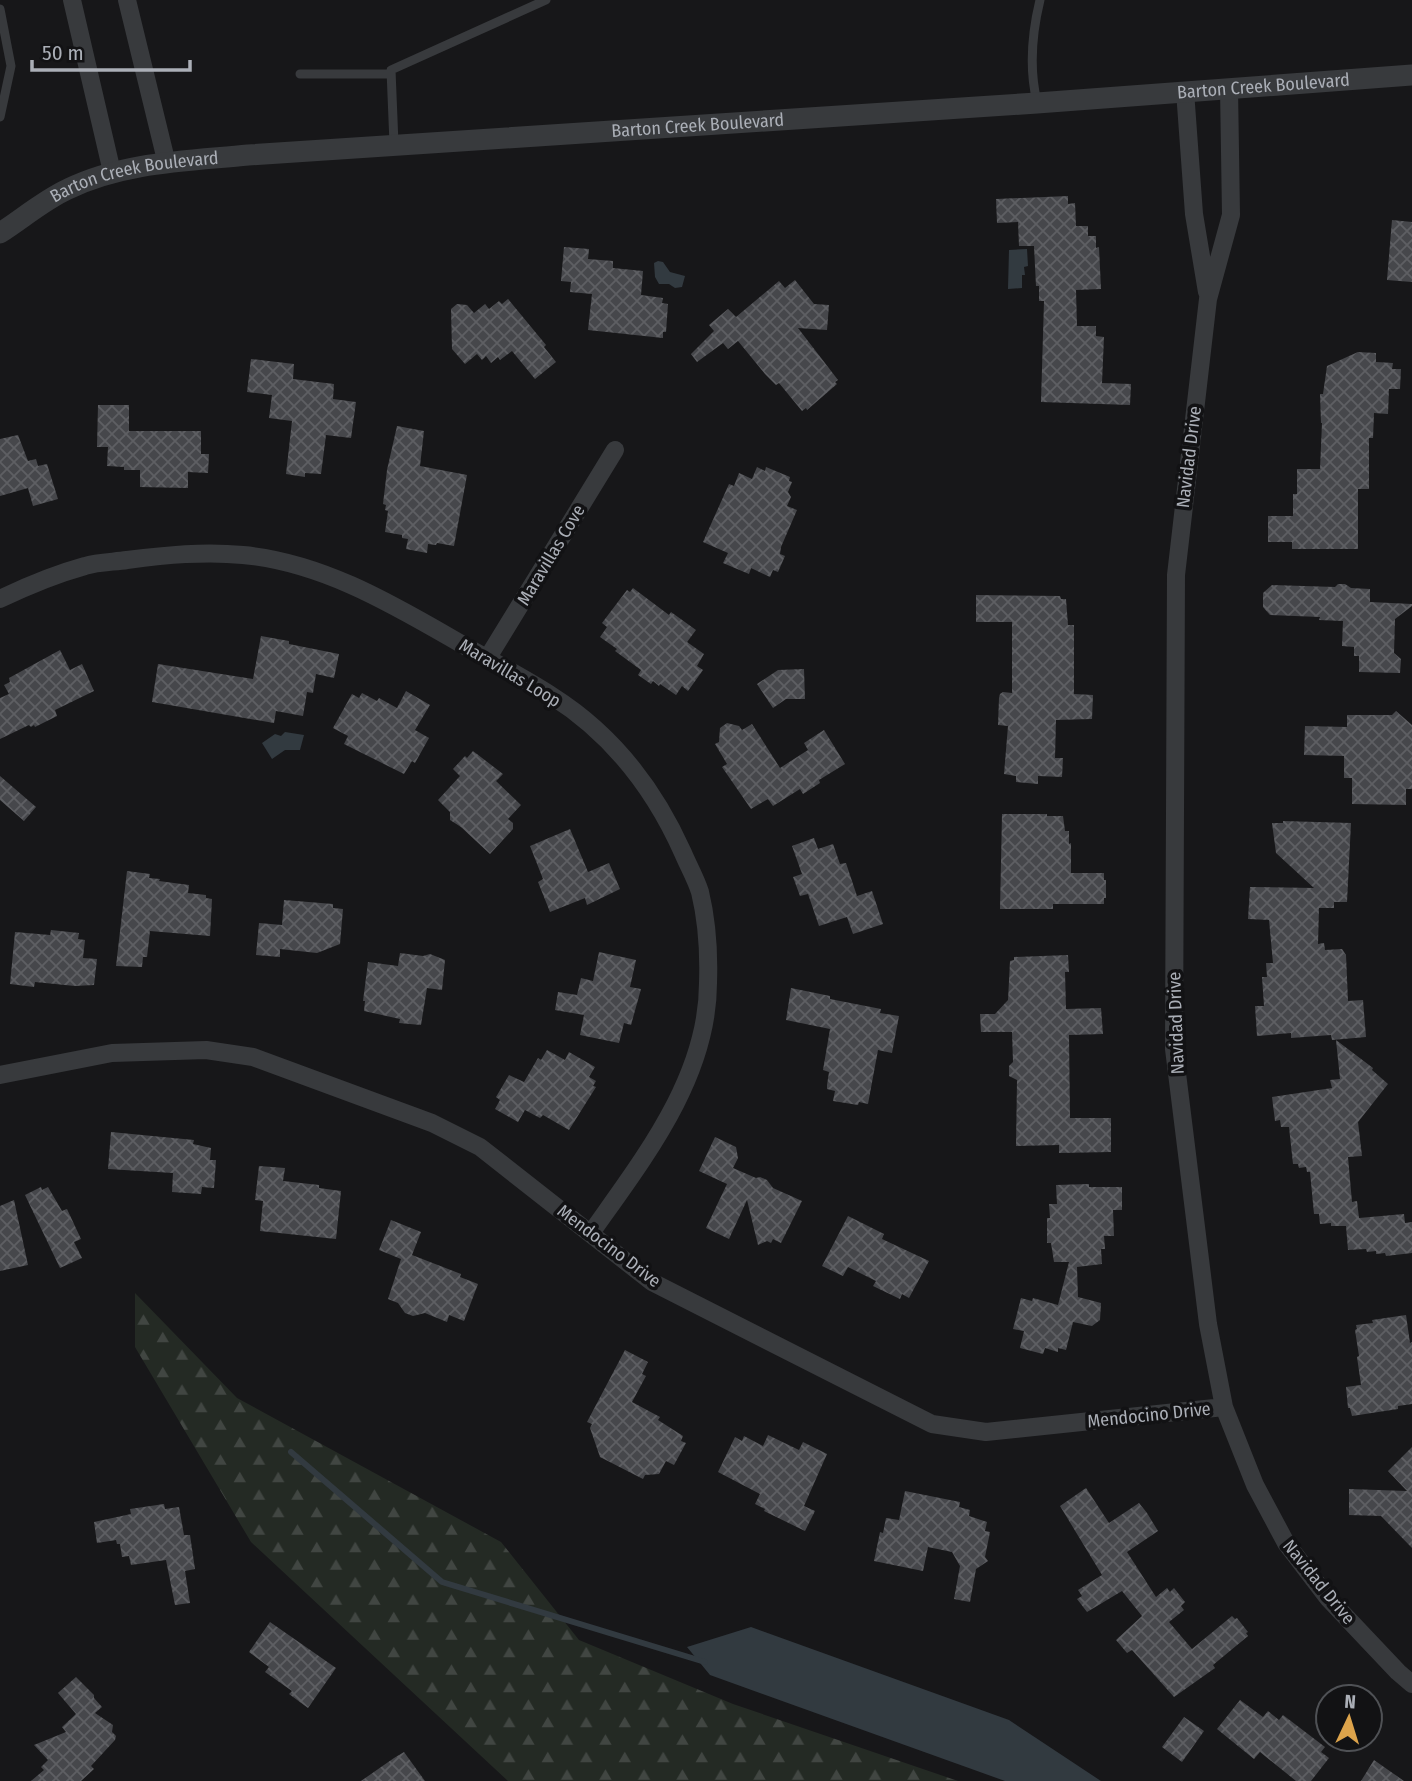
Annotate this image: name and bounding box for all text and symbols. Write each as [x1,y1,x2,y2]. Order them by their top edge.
scale bar [32,28,189,72]
text: 50 m [42,40,84,66]
street label: Barton Creek Boulevard [1176,69,1350,104]
street label: Barton Creek Boulevard [611,109,785,142]
street label: Barton Creek Boulevard [46,147,219,207]
street label: Navidad Drive [1172,405,1206,509]
street label: Maravillas Cove [512,501,590,609]
street label: Maravillas Loop [455,634,565,712]
street label: Navidad Drive [1163,971,1189,1075]
street label: Mendocino Drive [553,1200,665,1292]
street label: Mendocino Drive [1086,1398,1212,1432]
street label: Navidad Drive [1278,1535,1360,1629]
north arrow [1314,1683,1384,1753]
text: N [1344,1690,1357,1713]

